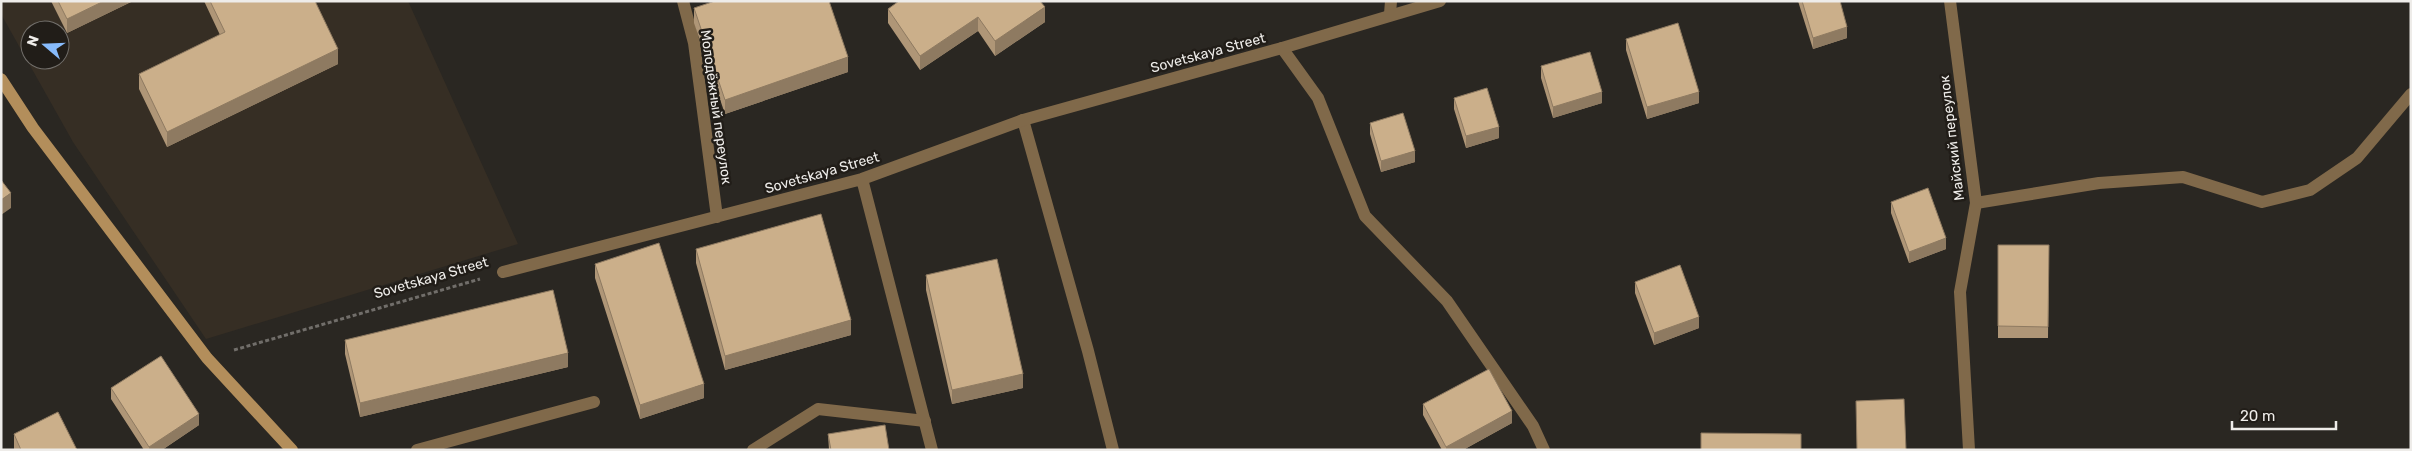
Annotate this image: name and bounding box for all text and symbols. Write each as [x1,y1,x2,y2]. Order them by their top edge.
north arrow [20,20,70,70]
street label: Молодёжный переулок [697,29,735,186]
street label: Sovetskaya Street [1149,29,1268,76]
text: N [24,33,43,48]
street label: Майский переулок [1936,74,1968,202]
street label: Sovetskaya Street [763,148,882,197]
street label: Sovetskaya Street [372,253,491,302]
scale bar [2232,398,2336,430]
text: 20 m [2240,407,2275,425]

